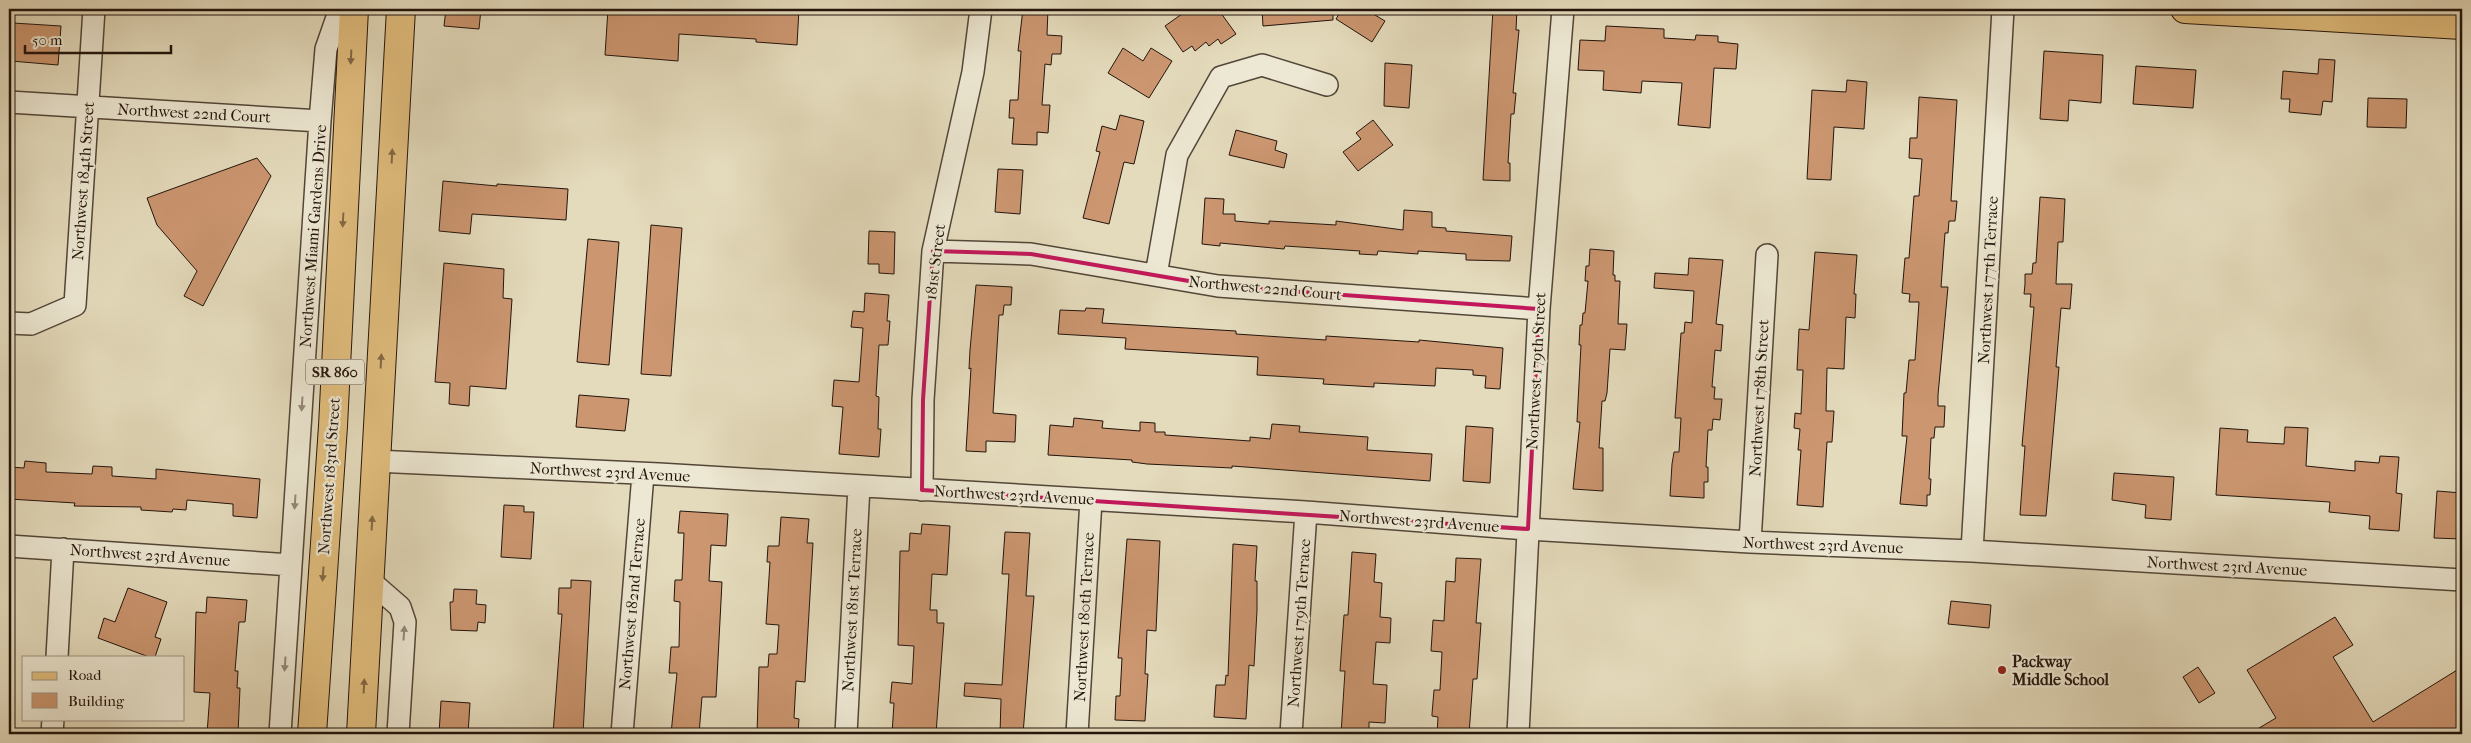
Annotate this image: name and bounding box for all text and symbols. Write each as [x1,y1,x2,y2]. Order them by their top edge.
scale bar [25,22,171,54]
text: 50 m [32,31,63,49]
one-way arrow [347,50,355,66]
street label: Northwest 22nd Court [117,99,272,127]
street label: Northwest 184th Street [68,101,98,261]
street label: Northwest Miami Gardens Drive [296,124,330,348]
one-way arrow [389,148,397,164]
street label: Northwest 177th Terrace [1974,195,2002,365]
one-way arrow [339,212,347,228]
street label: 181st Street [921,222,949,301]
street label: Northwest 22nd Court [1188,272,1343,304]
street label: Northwest 179th Street [1522,291,1550,450]
street label: Northwest 178th Street [1745,319,1773,477]
one-way arrow [377,353,385,369]
road number: SR 860 [306,360,364,384]
one-way arrow [297,396,305,412]
street label: Northwest 183rd Street [314,397,344,555]
street label: Northwest 23rd Avenue [529,458,691,486]
street label: Northwest 23rd Avenue [933,481,1095,509]
one-way arrow [291,495,299,511]
street label: Northwest 23rd Avenue [1338,506,1500,536]
one-way arrow [368,515,376,531]
street label: Northwest 182nd Terrace [615,517,649,691]
street label: Northwest 181st Terrace [838,528,866,692]
street label: Northwest 180th Terrace [1070,532,1098,702]
street label: Northwest 23rd Avenue [1742,533,1904,557]
street label: Northwest 179th Terrace [1284,538,1314,708]
street label: Northwest 23rd Avenue [69,540,231,570]
street label: Northwest 23rd Avenue [2146,552,2308,580]
one-way arrow [319,566,327,582]
one-way arrow [401,625,409,641]
place label: Packway Middle School [2011,652,2110,689]
legend [22,656,185,720]
one-way arrow [280,657,288,673]
marker: Packway Middle School [1996,664,2008,676]
text: Road [68,666,102,684]
one-way arrow [360,677,368,693]
text: Building [68,692,125,710]

